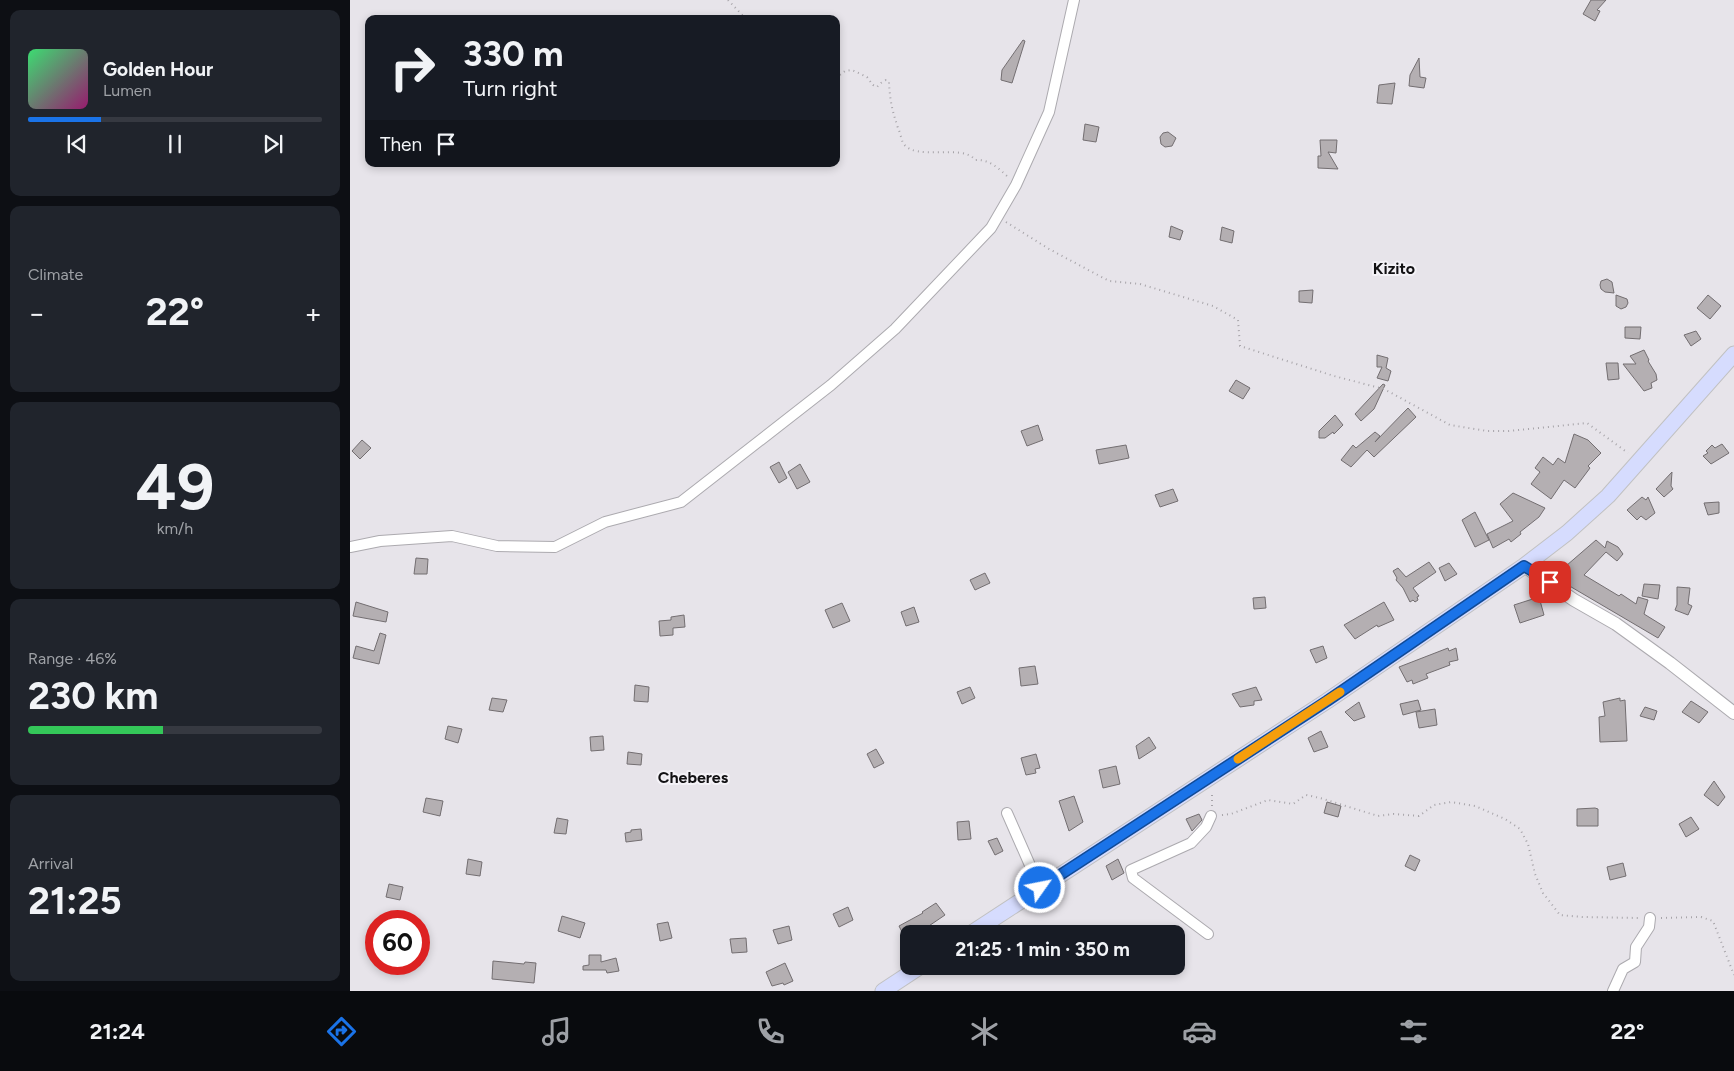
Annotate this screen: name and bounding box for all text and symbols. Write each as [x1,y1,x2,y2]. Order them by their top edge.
text: 330 m [463,33,563,75]
icon: right [380,35,445,100]
text: Golden Hour [103,58,213,81]
text: Turn right [463,75,558,102]
text: Lumen [103,81,152,100]
icon: previous [63,130,91,158]
icon: pause [161,130,189,158]
icon: next [259,130,287,158]
icon: arrive [432,130,460,158]
text: Then [380,133,422,156]
district label: Kizito [1373,259,1415,278]
text: Climate [28,265,83,284]
text: 22° [146,289,204,335]
text: − [28,296,45,330]
text: + [305,296,322,330]
text: 49 [136,447,214,525]
text: km/h [157,519,193,538]
pin [1529,561,1571,603]
icon: arrive [1536,568,1564,596]
text: Range · 46% [28,649,117,668]
text: 230 km [28,673,158,719]
district label: Cheberes [658,768,729,787]
text: Arrival [28,854,73,873]
position arrow [1013,861,1065,913]
text: 21:25 [28,878,122,924]
speed limit sign: 60 [365,910,430,975]
text: 21:25 · 1 min · 350 m [955,938,1130,961]
icon: directions [324,1014,359,1049]
icon: music [539,1014,574,1049]
icon: phone [753,1014,788,1049]
icon: climate [967,1014,1002,1049]
icon: car [1182,1014,1217,1049]
icon: filters [1396,1014,1431,1049]
text: 21:24 [90,1018,145,1045]
text: 22° [1611,1018,1644,1045]

